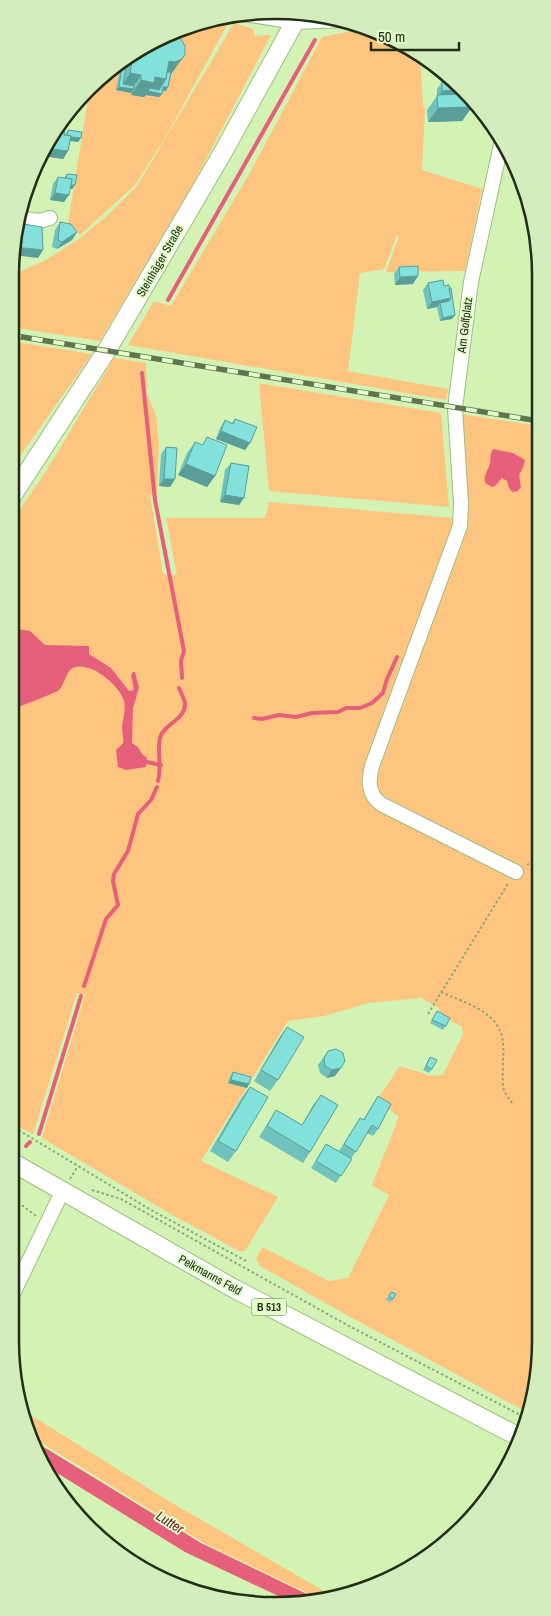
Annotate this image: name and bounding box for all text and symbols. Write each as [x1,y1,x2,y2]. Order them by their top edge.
scale bar [371,20,458,52]
text: 50 m [378,26,405,47]
street label: Steinhäger Straße [133,222,187,300]
street label: Am Golfplatz [454,296,476,355]
street label: Pelkmanns Feld [175,1251,245,1299]
road number: B 513 [252,1298,286,1315]
water label: Lutter [153,1507,188,1538]

